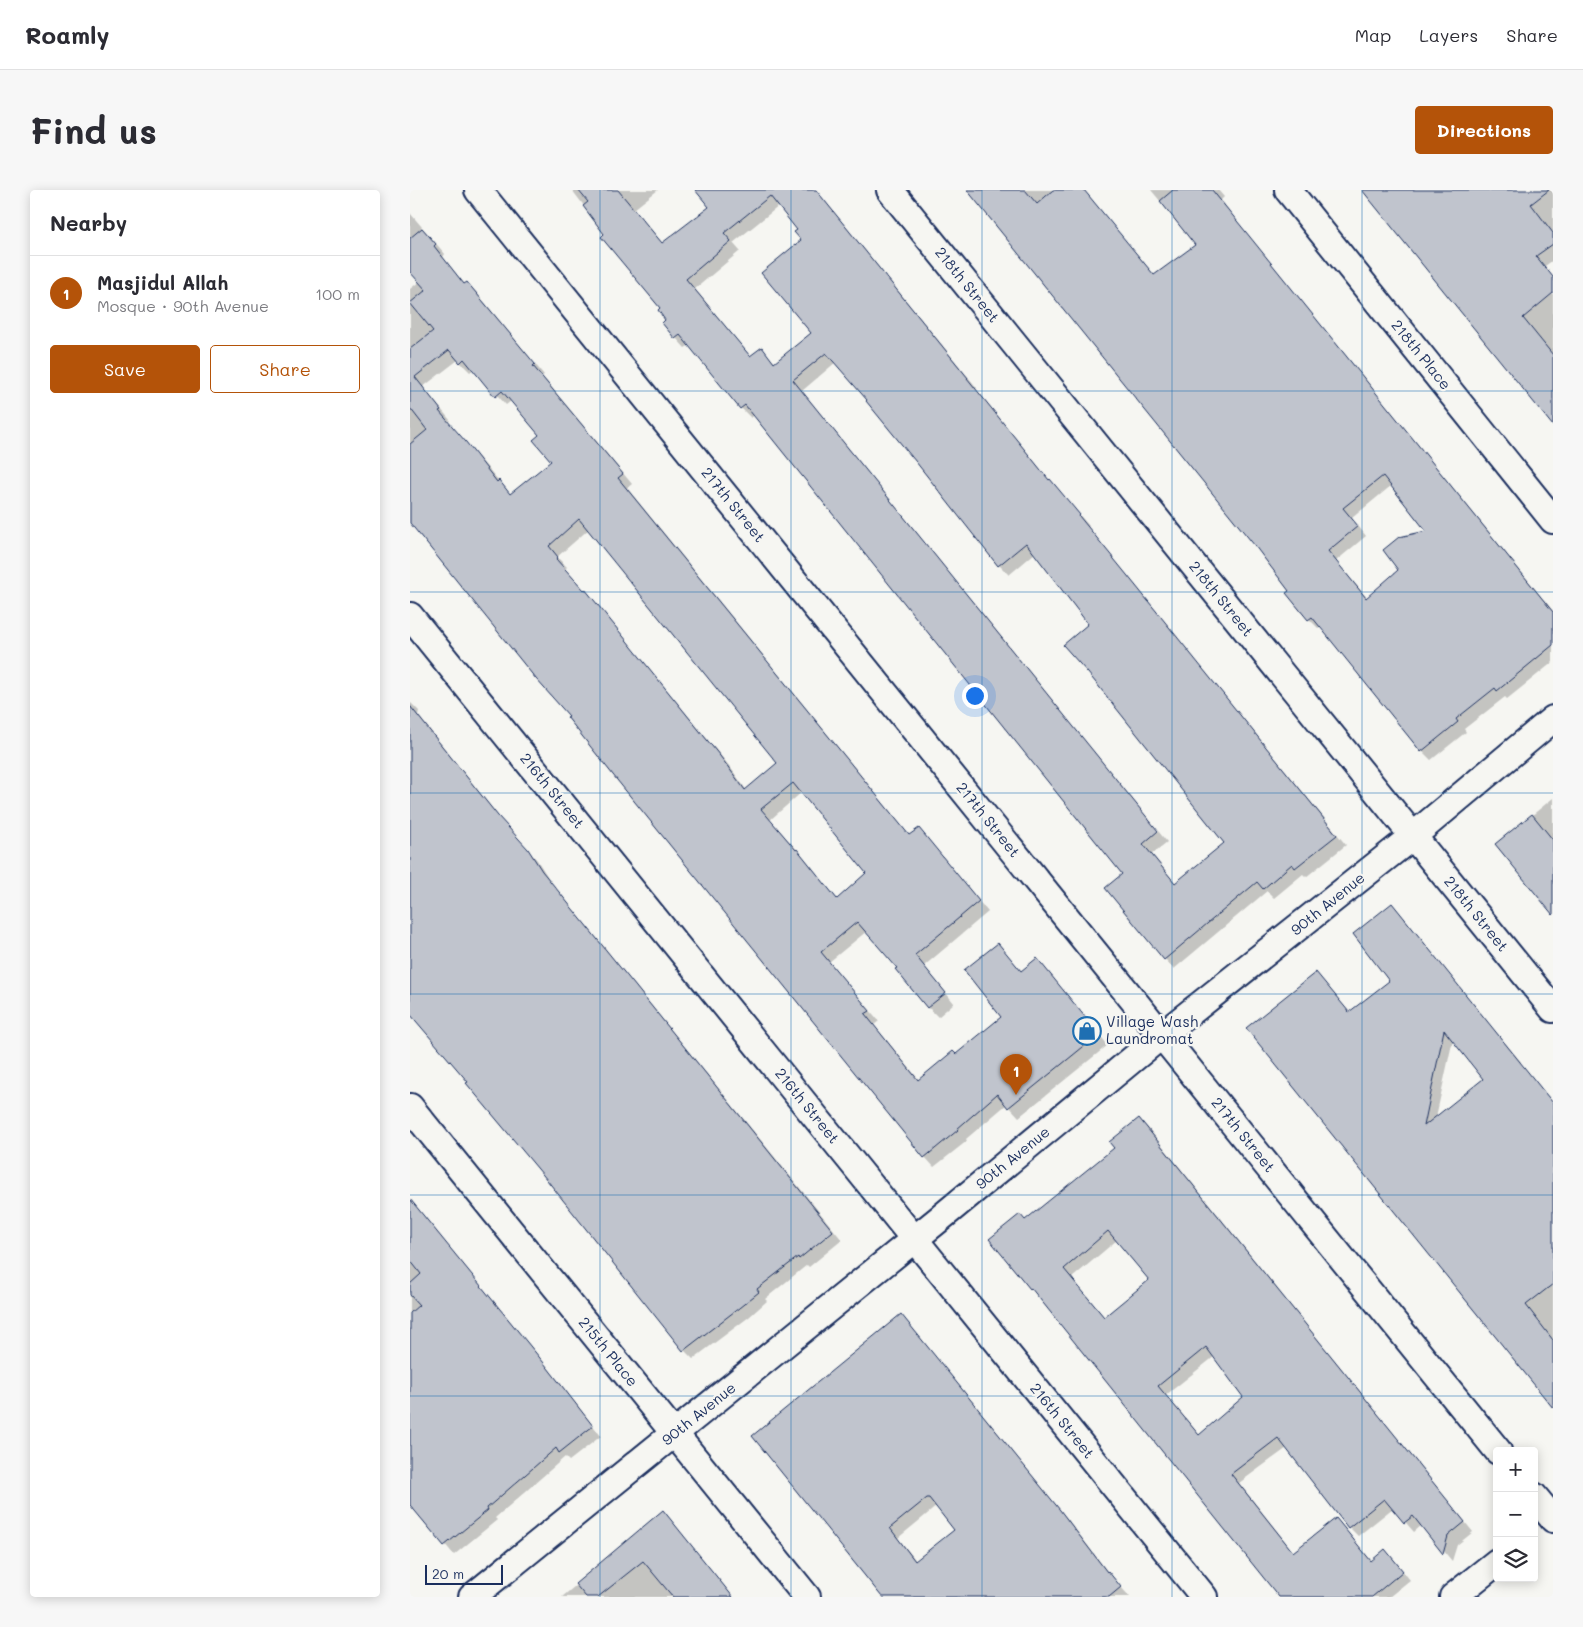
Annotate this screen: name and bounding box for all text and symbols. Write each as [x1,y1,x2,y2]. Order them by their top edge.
text: Roamly [25,19,109,50]
text: Map [1355,23,1391,47]
text: Layers [1419,23,1478,47]
text: Share [1506,23,1558,47]
button: Directions [1415,106,1553,154]
text: Find us [30,107,157,153]
text: Nearby [50,209,127,236]
street label: 218th Street [931,242,1004,326]
text: Masjidul Allah [97,270,228,295]
text: 1 [62,283,70,304]
text: 100 m [315,283,360,304]
text: Mosque · 90th Avenue [97,295,269,316]
street label: 218th Place [1387,315,1456,393]
button: Save [50,345,200,393]
button: Share [210,345,360,393]
street label: 217th Street [697,463,770,546]
street label: 218th Street [1185,556,1258,640]
your location [962,683,988,709]
street label: 216th Street [516,748,589,832]
street label: 217th Street [952,778,1025,861]
street label: 90th Avenue [1286,867,1369,939]
street label: 218th Street [1440,871,1513,955]
place label: Village Wash Laundromat [1106,1011,1198,1048]
shop icon: Village Wash Laundromat [1072,1016,1102,1046]
pin: 1 [1000,1054,1032,1095]
street label: 216th Street [771,1063,844,1147]
street label: 217th Street [1207,1093,1280,1176]
street label: 90th Avenue [971,1121,1054,1193]
street label: 215th Place [575,1312,643,1390]
street label: 90th Avenue [657,1377,740,1449]
street label: 216th Street [1026,1378,1099,1462]
map controls [1493,1447,1538,1582]
button: + [1493,1447,1538,1492]
button: − [1493,1492,1538,1537]
button: layers [1493,1537,1538,1582]
scale bar [425,1562,502,1585]
text: 20 m [432,1564,464,1583]

